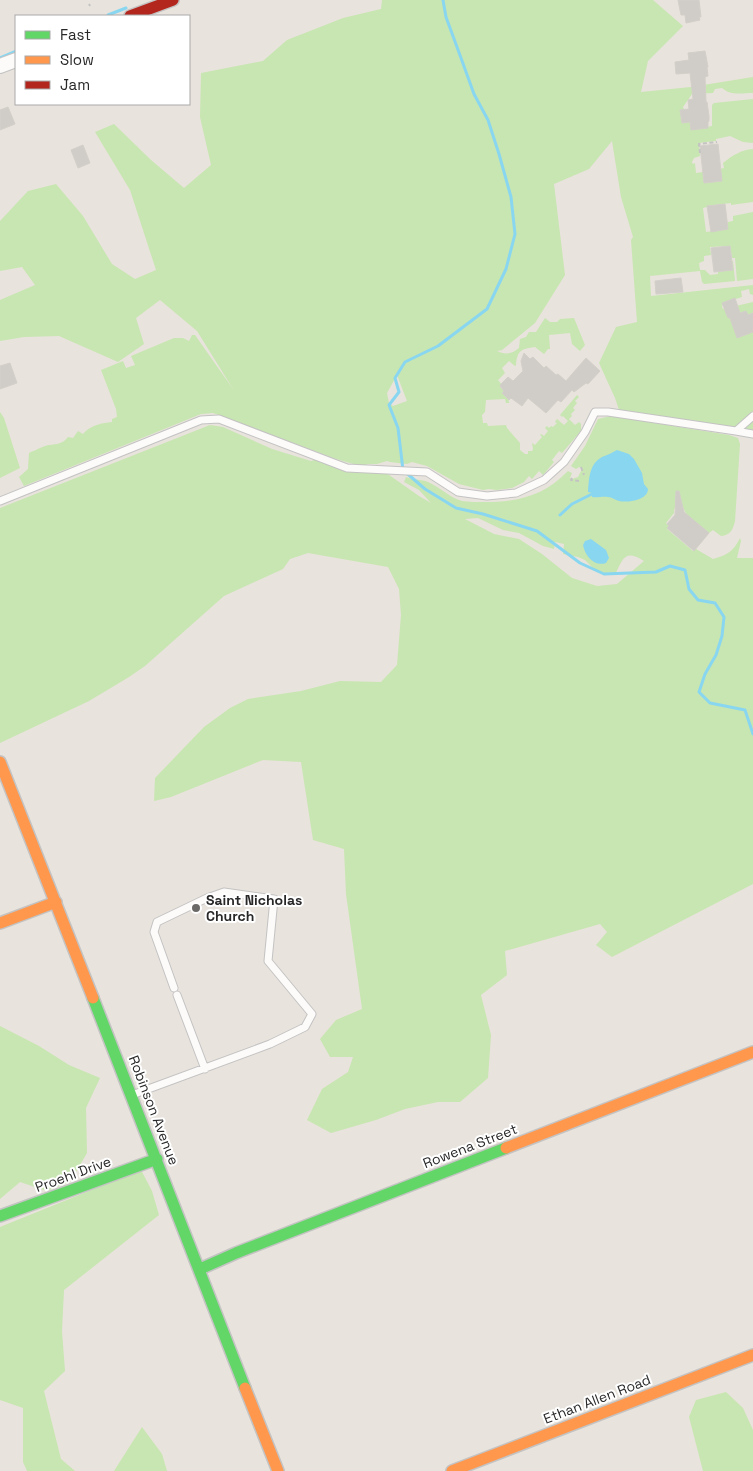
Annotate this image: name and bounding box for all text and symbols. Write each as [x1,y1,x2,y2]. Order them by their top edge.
legend [15,15,190,105]
text: Fast [60,25,91,44]
text: Slow [60,50,94,69]
text: Jam [60,75,90,94]
place label: Saint Nicholas Church [206,891,302,925]
marker: Saint Nicholas Church [190,902,202,914]
street label: Robinson Avenue [125,1053,183,1167]
street label: Rowena Street [420,1120,520,1172]
street label: Proehl Drive [33,1152,113,1196]
street label: Ethan Allen Road [541,1370,653,1428]

